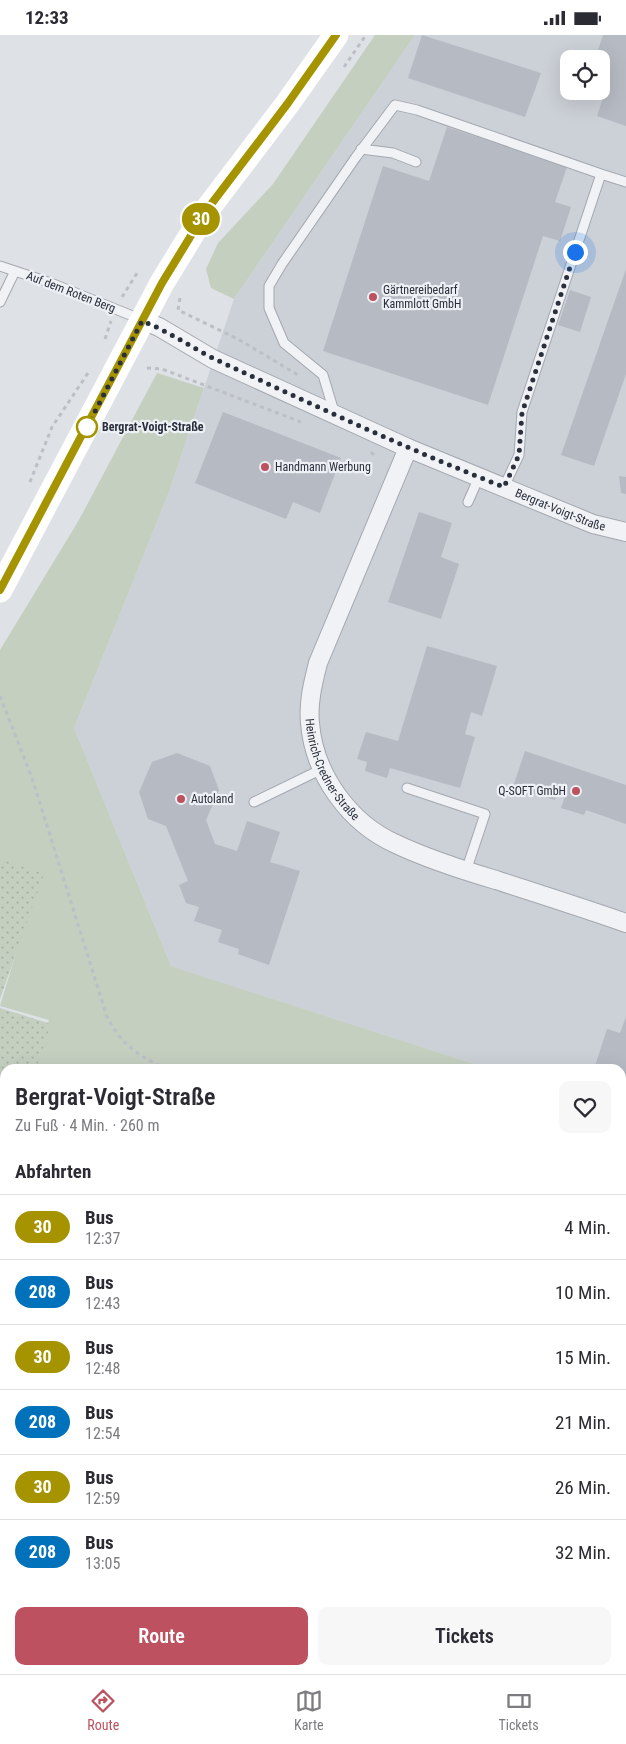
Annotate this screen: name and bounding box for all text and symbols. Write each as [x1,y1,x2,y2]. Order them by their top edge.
text: 12:33 [25,6,69,29]
map controls [560,50,610,100]
button: locate [560,50,610,100]
line badge: 30 [178,203,224,235]
text: 30 [192,208,210,229]
your location [563,240,588,265]
street label: Auf dem Roten Berg [24,269,118,315]
place label: Gärtnereibedarf Kammlott GmbH [383,283,461,311]
marker: Gärtnereibedarf Kammlott GmbH [367,291,379,303]
marker: Bergrat-Voigt-Straße [76,416,98,438]
place label: Bergrat-Voigt-Straße [102,420,204,434]
place label: Handmann Werbung [275,460,371,474]
marker: Handmann Werbung [259,461,271,473]
street label: Bergrat-Voigt-Straße [513,486,607,534]
street label: Heinrich-Credner-Straße [303,718,363,824]
place label: Q-SOFT GmbH [498,784,566,798]
marker: Q-SOFT GmbH [570,785,582,797]
place label: Autoland [191,792,233,806]
marker: Autoland [175,793,187,805]
button: heart [559,1081,611,1133]
text: Bergrat-Voigt-Straße [15,1083,216,1111]
text: Zu Fuß · 4 Min. · 260 m [15,1116,159,1135]
text: Abfahrten [15,1160,91,1183]
text: Bus [85,1206,114,1229]
text: 30 [33,1216,52,1237]
text: 4 Min. [564,1216,611,1239]
text: 12:37 [85,1229,120,1248]
text: Bus [85,1271,114,1294]
text: 208 [29,1281,56,1302]
text: 10 Min. [555,1281,611,1304]
text: 12:43 [85,1294,120,1313]
text: Bus [85,1336,114,1359]
text: 30 [33,1346,52,1367]
text: 15 Min. [555,1346,611,1369]
text: 12:48 [85,1359,120,1378]
text: Bus [85,1401,114,1424]
text: 208 [29,1411,56,1432]
text: 21 Min. [555,1411,611,1434]
text: 12:54 [85,1424,120,1443]
text: Bus [85,1466,114,1489]
text: 30 [33,1476,52,1497]
text: 26 Min. [555,1476,611,1499]
text: 12:59 [85,1489,120,1508]
text: Bus [85,1531,114,1554]
text: 208 [29,1541,56,1562]
text: 32 Min. [555,1541,611,1564]
text: 13:05 [85,1554,120,1573]
button: Route [15,1607,308,1665]
button: Tickets [318,1607,611,1665]
tab: Route [87,1687,119,1733]
tab: Karte [294,1687,324,1733]
tab: Tickets [498,1687,539,1733]

